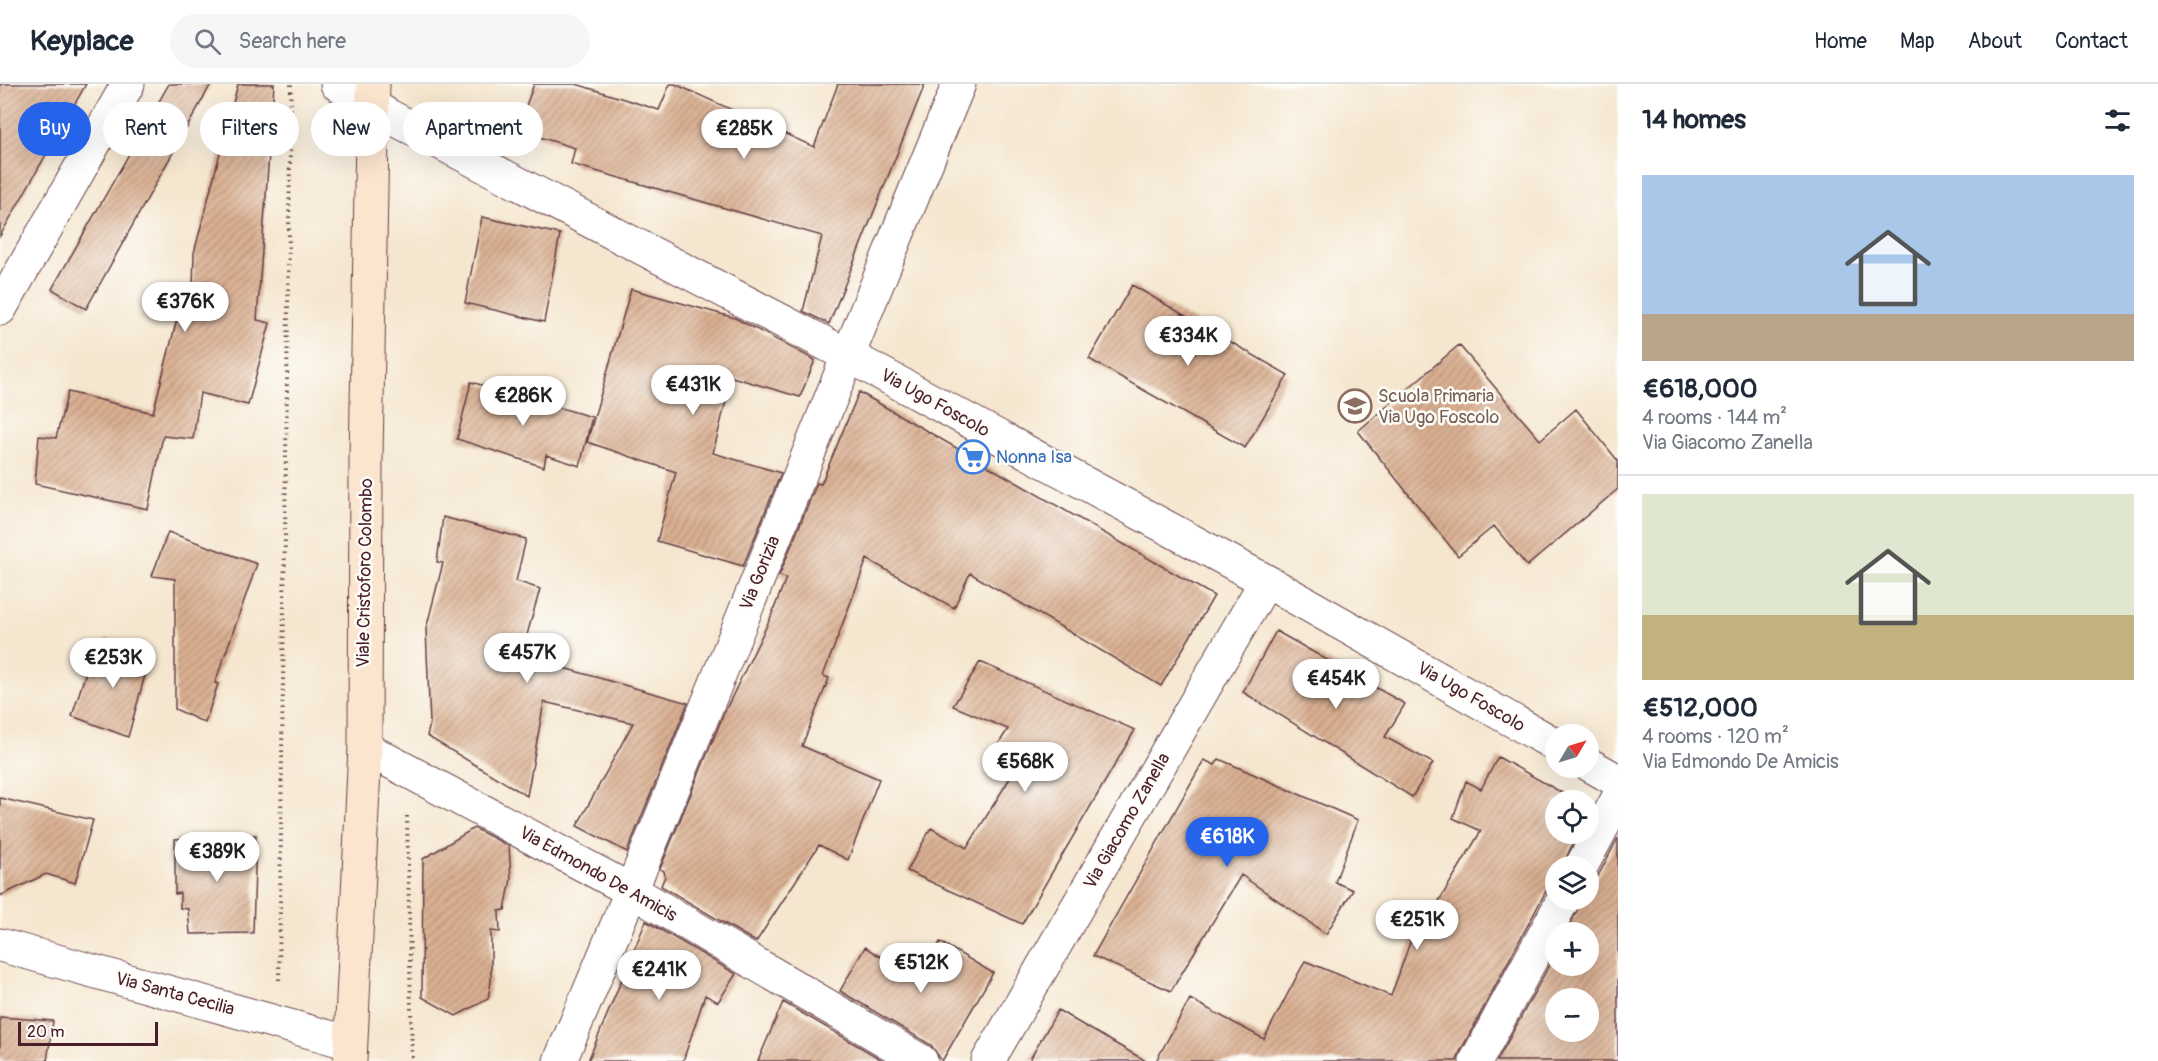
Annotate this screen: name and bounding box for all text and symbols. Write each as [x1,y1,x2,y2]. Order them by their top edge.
search box [170,14,590,68]
text: Keyplace [30,24,134,59]
icon: search [191,25,224,58]
text: Search here [239,27,346,55]
text: Home [1814,28,1867,55]
text: Map [1900,28,1935,55]
text: About [1968,28,2022,55]
text: Contact [2055,28,2128,55]
chip: Buy [18,102,91,156]
chip: Rent [103,102,188,156]
chip: Filters [200,102,299,156]
chip: New [311,102,391,156]
chip: Apartment [403,102,543,156]
text: 14 homes [1642,104,1746,136]
icon: filters [2101,104,2134,137]
pin: €285K [702,109,786,160]
text: €285K [715,116,773,141]
icon: home [1834,214,1942,322]
pin: €376K [143,282,227,333]
text: €376K [156,289,214,314]
pin: €334K [1146,316,1230,367]
text: €334K [1158,323,1218,348]
street label: Via Ugo Foscolo [876,364,994,443]
pin: €431K [651,365,735,416]
text: €431K [665,372,721,397]
text: €618,000 [1642,373,1757,405]
pin: €286K [481,376,565,427]
text: €286K [494,383,552,408]
place label: Scuola Primaria Via Ugo Foscolo [1378,385,1500,429]
school or university icon: Scuola Primaria Via Ugo Foscolo [1337,388,1373,424]
text: 4 rooms · 144 m² [1642,405,1787,430]
text: Via Giacomo Zanella [1642,430,1813,455]
supermarket icon: Nonna Isa [955,439,991,475]
place label: Nonna Isa [996,446,1072,469]
street label: Viale Cristoforo Colombo [352,478,378,668]
street label: Via Gorizia [735,532,785,614]
icon: home [1834,533,1942,641]
pin: €457K [485,633,569,684]
pin: €253K [71,638,155,689]
text: €457K [498,640,556,665]
text: €253K [84,645,142,670]
street label: Via Ugo Foscolo [1413,657,1530,737]
pin: €454K [1294,659,1378,710]
text: €454K [1306,666,1366,691]
text: €512,000 [1642,692,1758,724]
north arrow [1545,724,1599,778]
map controls [1545,724,1599,1042]
text: 4 rooms · 120 m² [1642,724,1789,749]
pin: €568K [983,742,1067,793]
text: €568K [996,749,1054,774]
street label: Via Giacomo Zanella [1079,749,1175,893]
text: Via Edmondo De Amicis [1642,749,1839,774]
button: locate [1545,790,1599,844]
pin: €618K [1185,817,1269,868]
street label: Via Edmondo De Amicis [515,821,681,927]
text: €618K [1200,824,1254,849]
pin: €389K [175,832,259,883]
text: €389K [189,839,245,864]
button: layers [1545,856,1599,910]
pin: €251K [1375,900,1459,951]
text: €251K [1389,907,1445,932]
button: + [1545,922,1599,976]
pin: €512K [879,943,963,994]
pin: €241K [617,950,701,1001]
text: €512K [893,950,949,975]
text: €241K [631,957,687,982]
street label: Via Santa Cecilia [113,967,237,1021]
button: − [1545,988,1599,1042]
scale bar [18,1019,158,1046]
text: 20 m [27,1022,65,1042]

